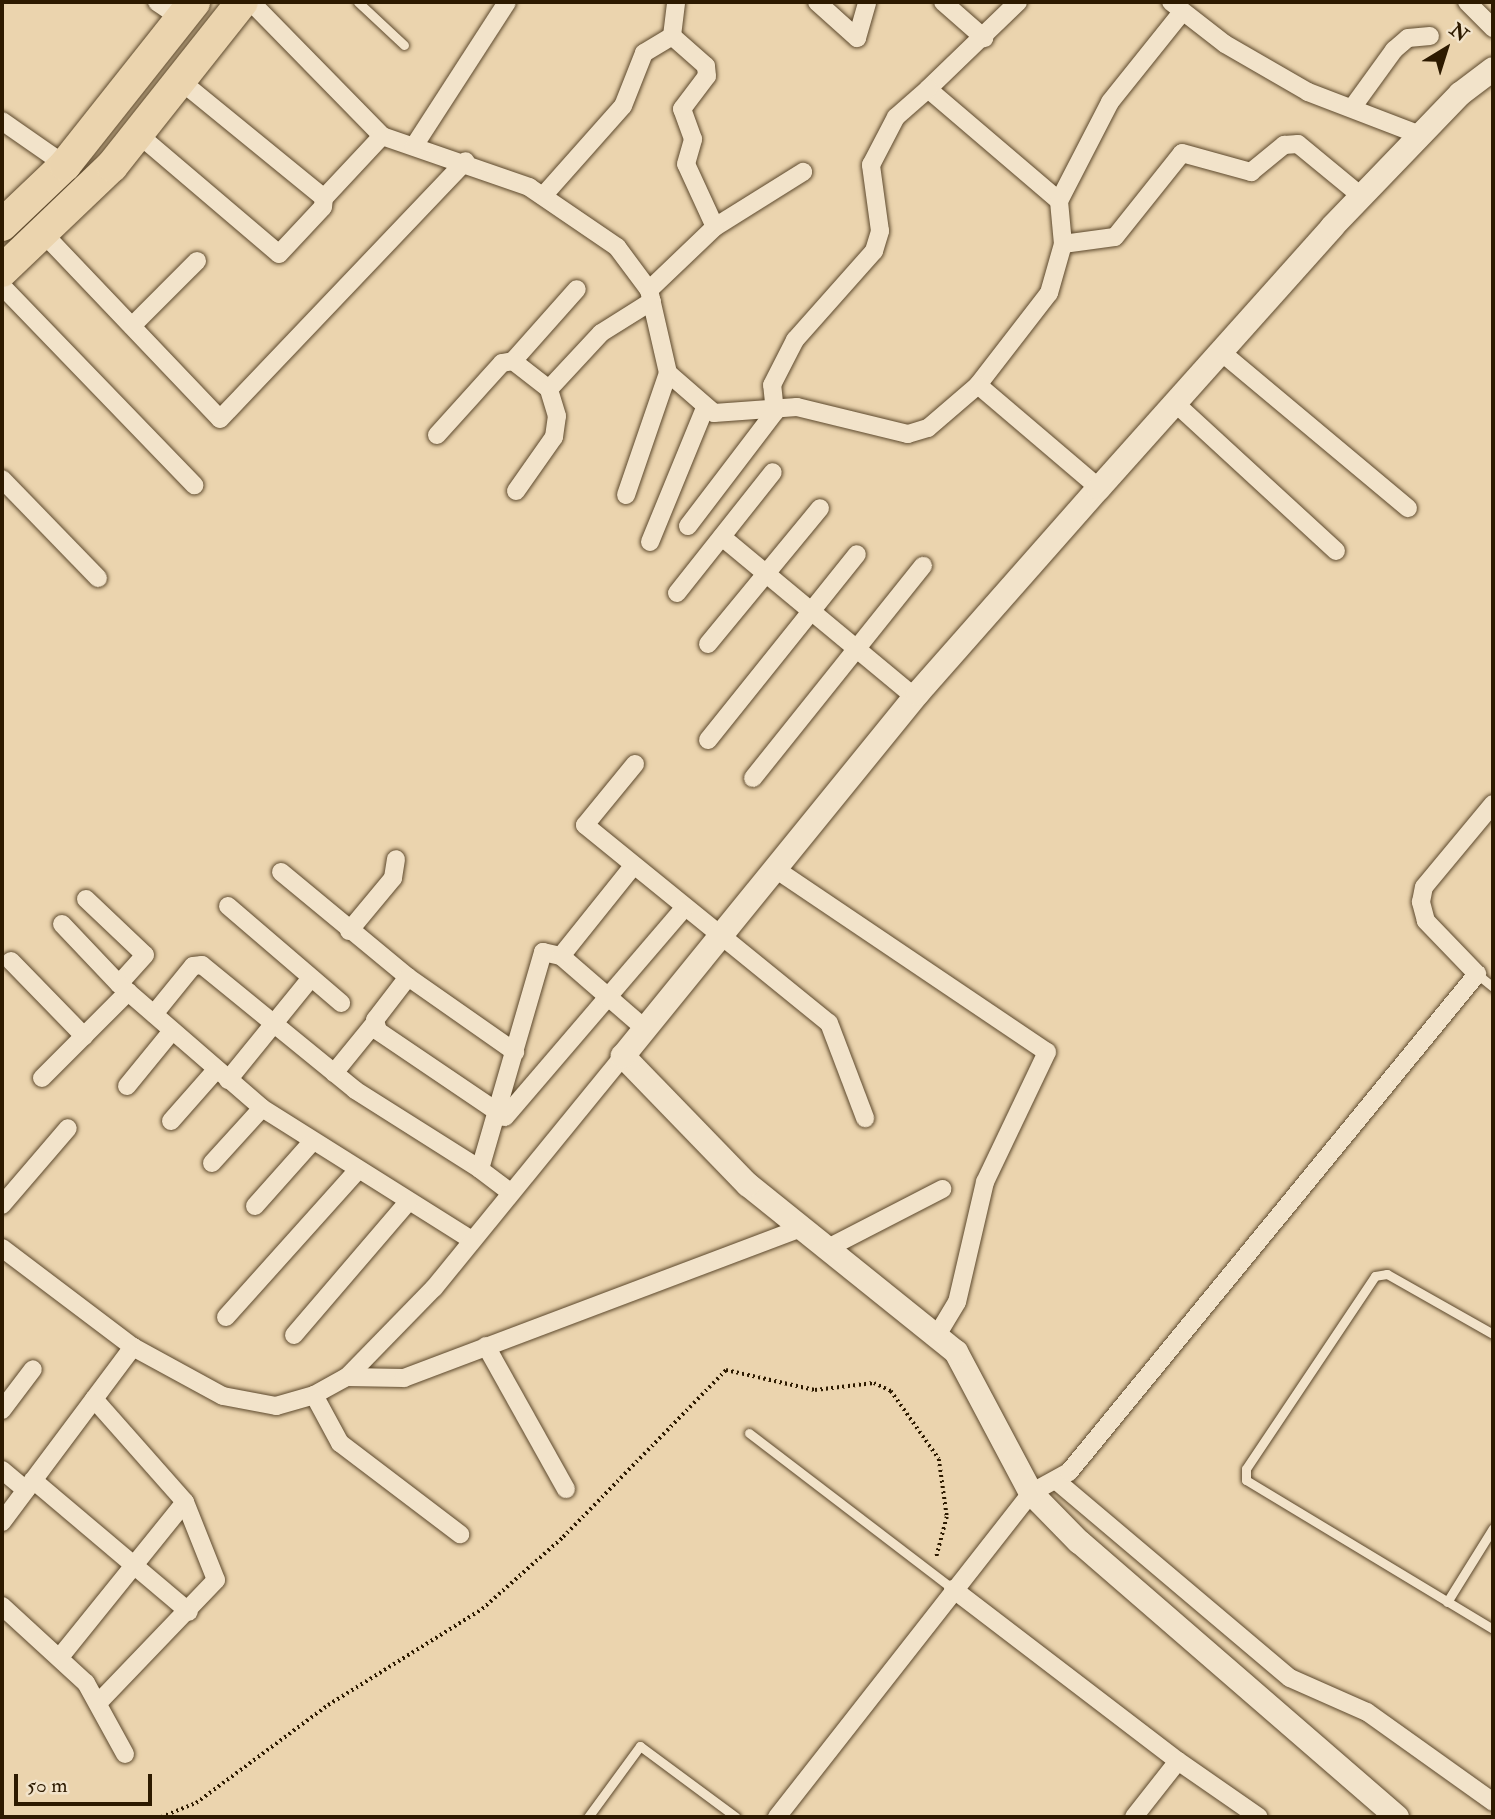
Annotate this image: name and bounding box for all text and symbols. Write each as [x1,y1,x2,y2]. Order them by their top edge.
north arrow [1411,14,1481,84]
text: N [1445,18,1473,47]
scale bar [18,1759,156,1803]
text: 50 m [27,1772,68,1799]

